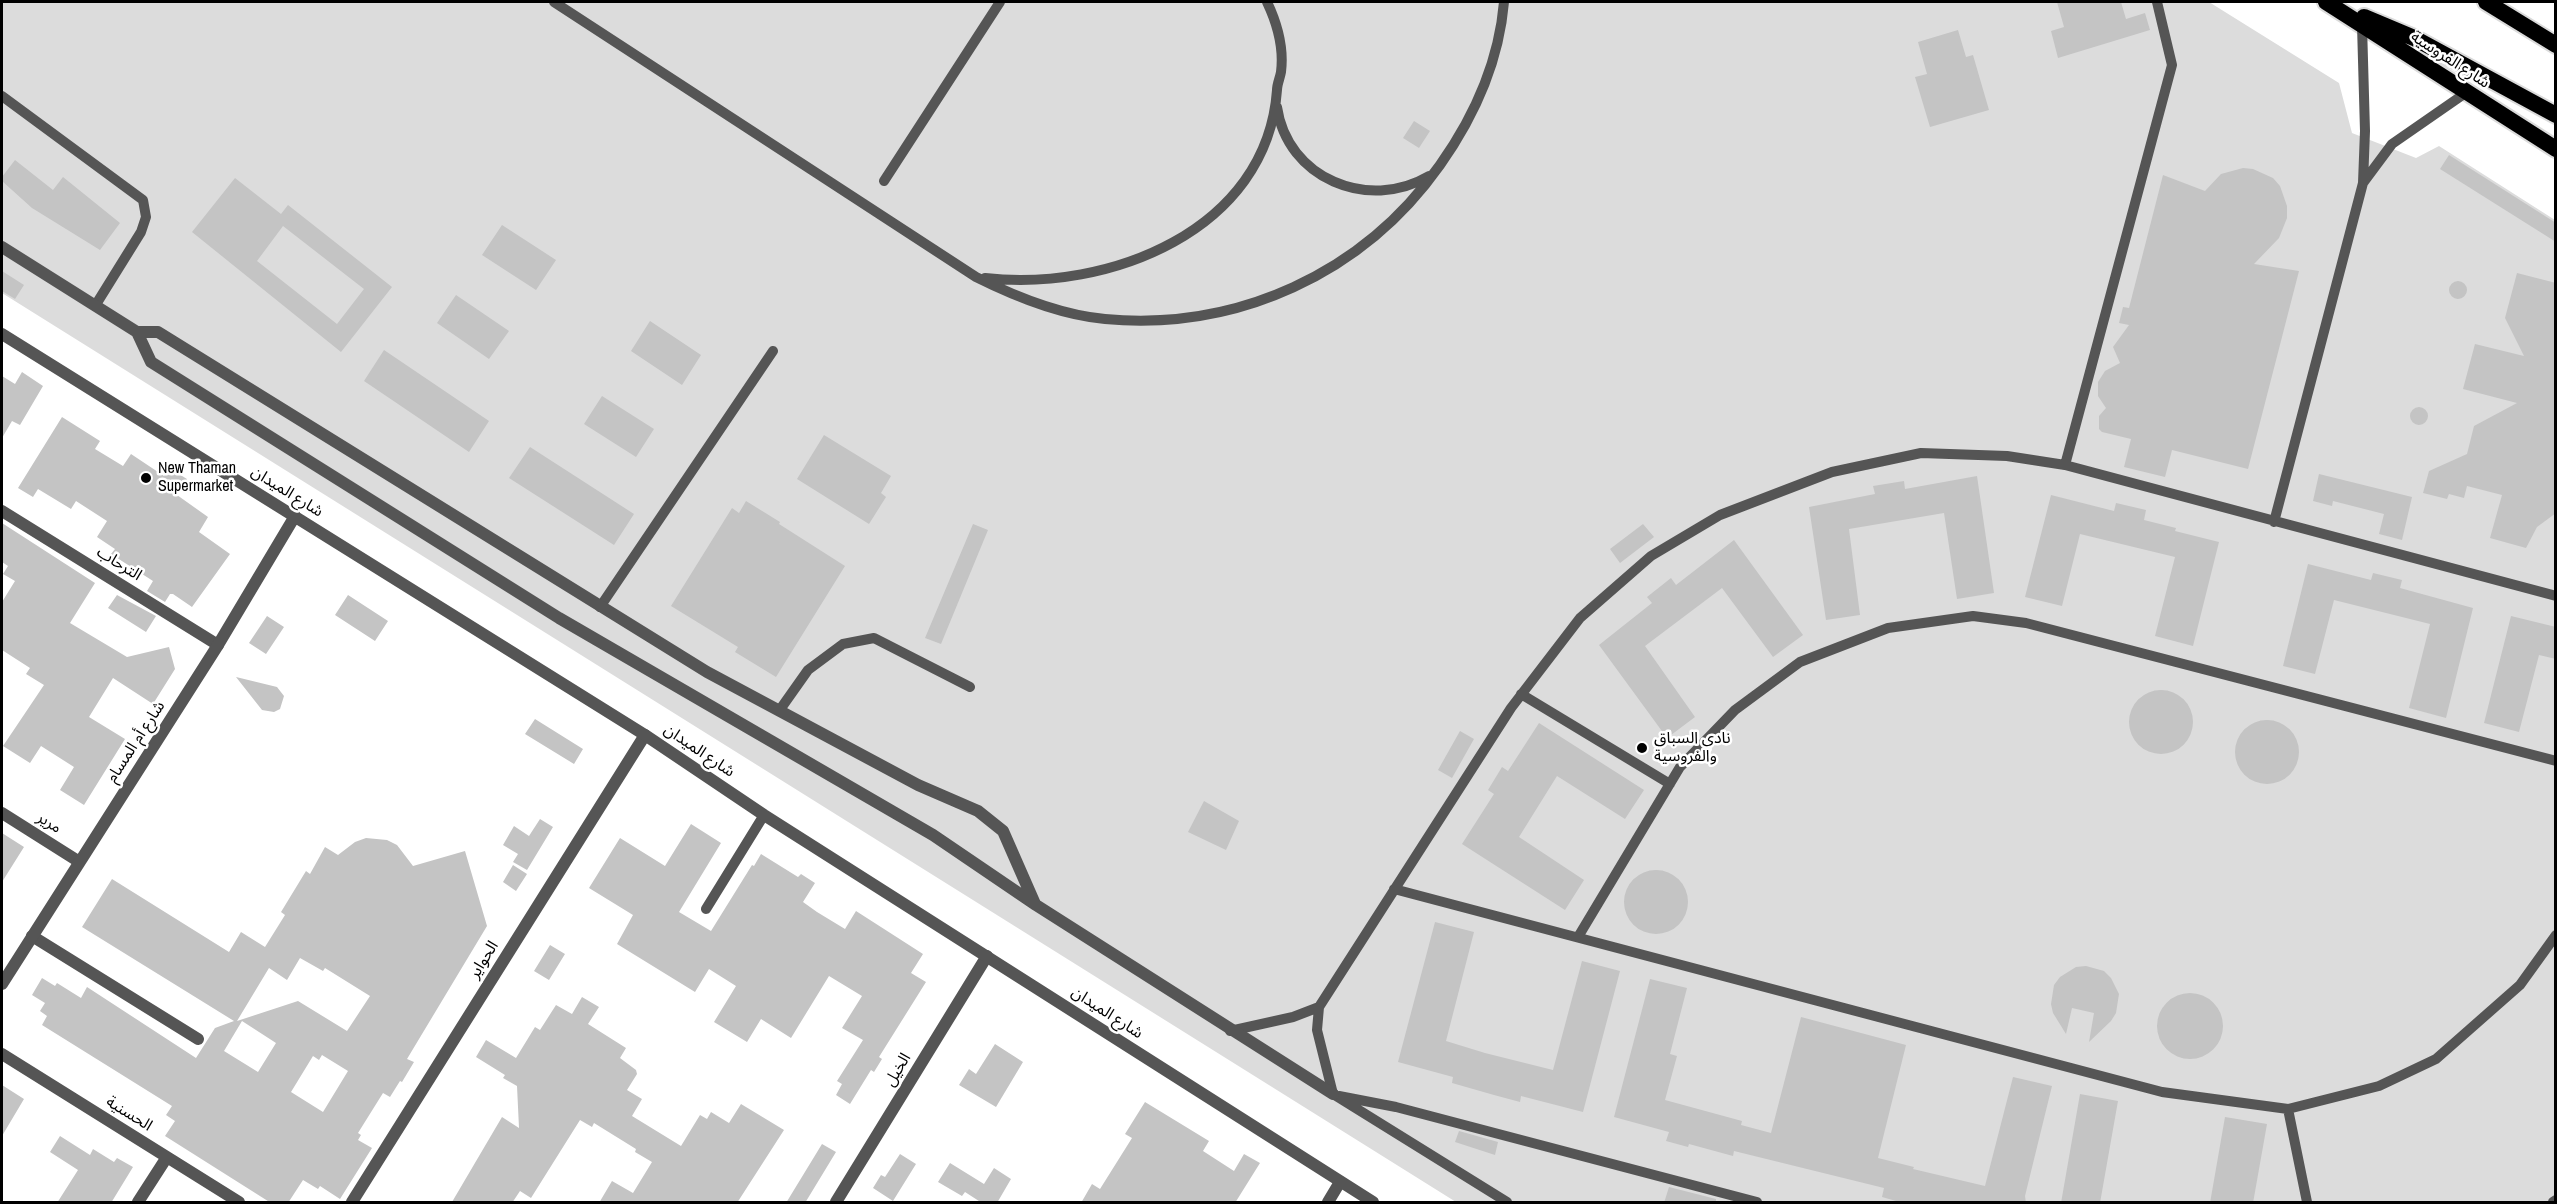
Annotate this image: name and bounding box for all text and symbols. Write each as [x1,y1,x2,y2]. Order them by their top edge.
street label: شارع الفروسية [2407,27,2493,93]
place label: New Thaman Supermarket [158,459,236,497]
street label: شارع الميدان [247,462,327,522]
marker: New Thaman Supermarket [139,471,153,485]
street label: الترحاب [93,543,145,585]
street label: شارع أم المسام [103,698,169,786]
street label: شارع الميدان [660,720,738,782]
place label: نادي السباق والفروسية [1654,729,1730,767]
marker: نادي السباق والفروسية [1635,741,1649,755]
street label: مرير [33,808,65,838]
street label: الحواير [465,938,503,982]
street label: شارع الميدان [1068,983,1146,1043]
street label: الخيل [881,1050,915,1090]
street label: الحسنية [102,1092,156,1136]

